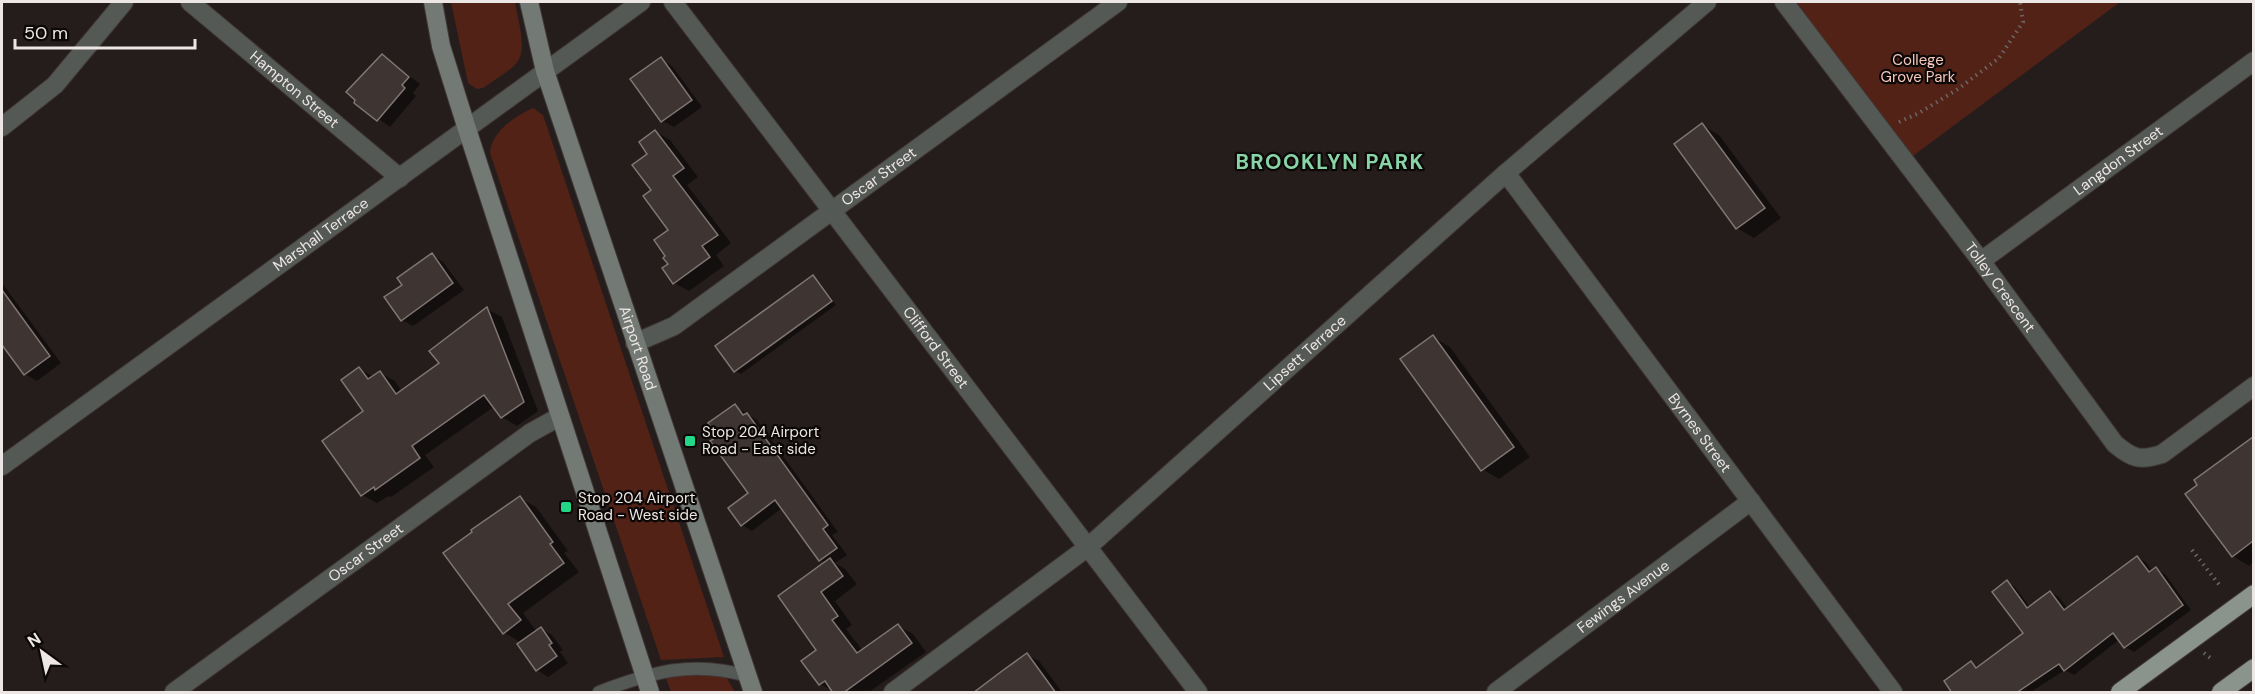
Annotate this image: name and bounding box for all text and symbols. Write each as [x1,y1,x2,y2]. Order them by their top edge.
scale bar [15,12,195,50]
text: 50 m [24,21,68,45]
street label: Hampton Street [245,46,343,133]
park label: College Grove Park [1881,50,1956,87]
street label: Langdon Street [2069,121,2167,200]
street label: Oscar Street [837,143,920,211]
district label: BROOKLYN PARK [1235,148,1425,176]
street label: Marshall Terrace [269,193,373,276]
street label: Tolley Crescent [1960,238,2040,336]
street label: Clifford Street [898,302,973,392]
street label: Airport Road [614,303,661,393]
street label: Lipsett Terrace [1259,311,1350,395]
street label: Byrnes Street [1664,389,1736,477]
place label: Stop 204 Airport Road - East side [702,422,819,459]
marker: Stop 204 Airport Road - East side [683,434,697,448]
place label: Stop 204 Airport Road - West side [578,488,697,525]
marker: Stop 204 Airport Road - West side [559,500,573,514]
street label: Oscar Street [324,519,407,587]
street label: Fewings Avenue [1573,556,1674,638]
north arrow [12,622,72,682]
text: N [23,628,45,652]

